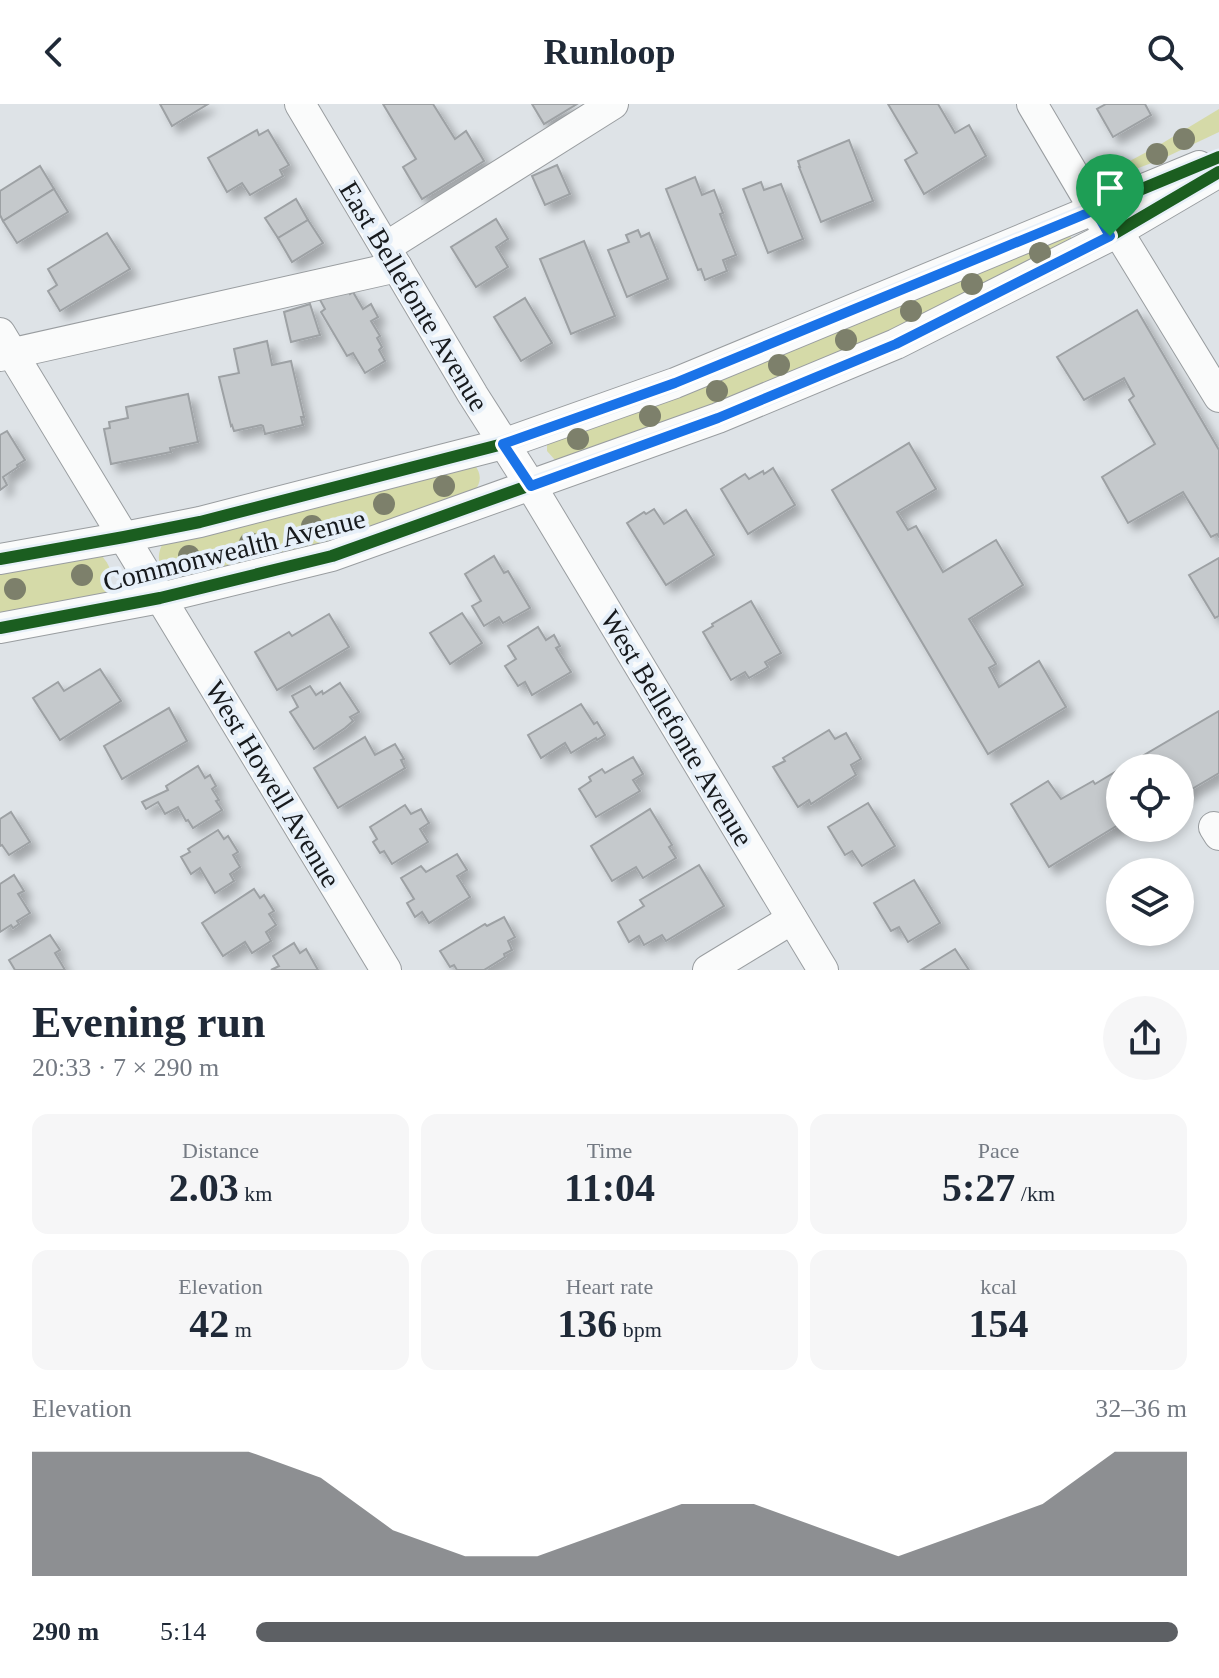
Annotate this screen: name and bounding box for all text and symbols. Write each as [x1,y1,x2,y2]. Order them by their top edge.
icon: back [32,30,76,74]
icon: search [1143,30,1187,74]
text: Runloop [543,32,676,72]
pin [1076,154,1144,236]
icon: arrive [1088,166,1132,210]
street label: East Bellefonte Avenue [333,176,495,416]
street label: Commonwealth Avenue [100,502,368,598]
street label: West Bellefonte Avenue [594,605,760,851]
street label: West Howell Avenue [199,675,347,893]
map controls [1106,754,1194,946]
button: locate [1106,754,1194,842]
button: layers [1106,858,1194,946]
button: share [1103,996,1187,1080]
text: Evening run [32,998,266,1047]
text: 20:33 · 7 × 290 m [32,1053,219,1082]
text: Distance [182,1138,259,1163]
text: Time [587,1138,632,1163]
text: Pace [978,1138,1019,1163]
text: 2.03 [169,1165,239,1210]
text: 11:04 [564,1165,655,1210]
text: 5:27 [942,1165,1015,1210]
text: km [239,1181,272,1206]
text: /km [1015,1181,1055,1206]
text: Elevation [178,1274,263,1299]
text: Heart rate [566,1274,653,1299]
text: kcal [980,1274,1017,1299]
text: 42 [189,1301,229,1346]
text: 136 [557,1301,617,1346]
text: 154 [969,1301,1029,1346]
text: m [229,1317,252,1342]
text: bpm [617,1317,662,1342]
text: Elevation [32,1394,132,1423]
text: 32–36 m [1095,1394,1187,1423]
text: 290 m [32,1617,99,1646]
text: 5:14 [160,1617,206,1646]

